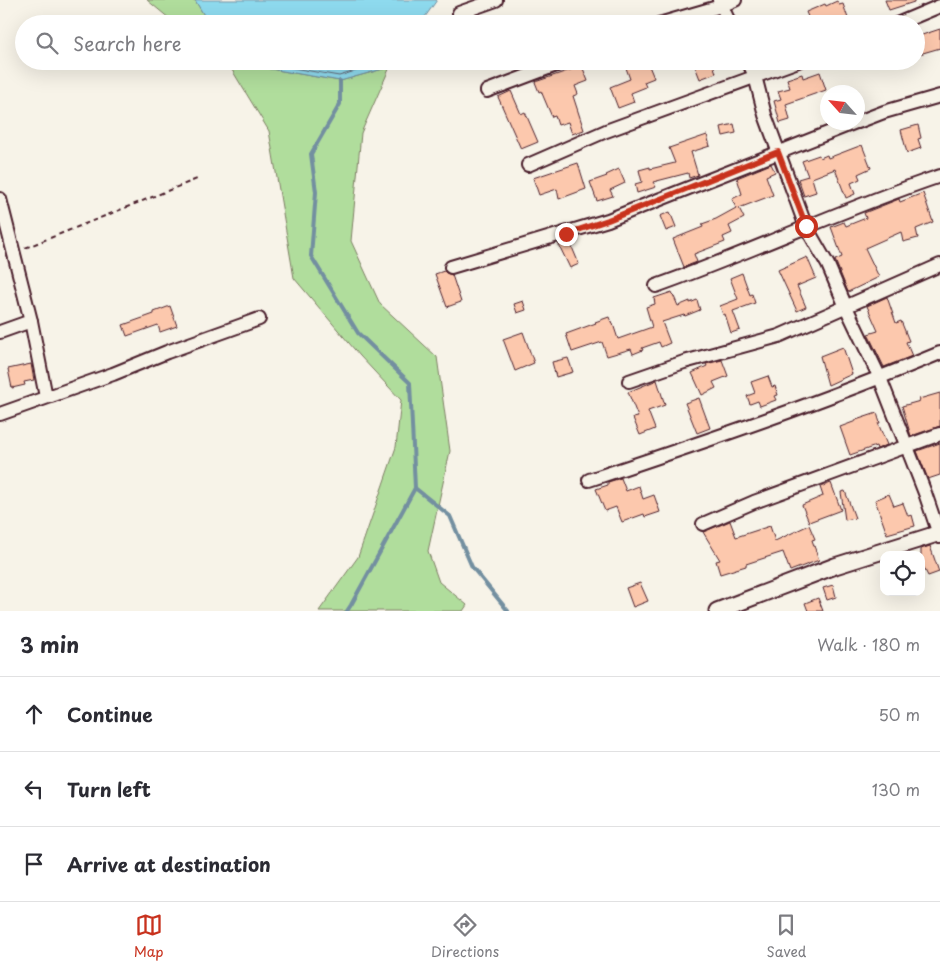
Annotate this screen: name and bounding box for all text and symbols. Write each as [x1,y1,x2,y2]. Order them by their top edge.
search box [15,15,925,70]
icon: search [33,29,61,57]
text: Search here [73,29,182,57]
north arrow [820,85,865,130]
route start [795,215,818,238]
route end [555,223,578,246]
map controls [880,551,925,596]
button: locate [880,551,925,596]
text: 3 min [20,628,79,660]
text: Walk · 180 m [817,632,920,656]
icon: ahead [20,700,48,728]
text: Continue [67,700,153,728]
text: 50 m [879,702,920,726]
icon: left [20,775,48,803]
text: Turn left [67,775,151,803]
text: 130 m [872,777,920,801]
icon: arrive [20,850,48,878]
text: Arrive at destination [67,850,271,878]
tab: Map [134,911,164,962]
tab: Directions [431,911,499,962]
tab: Saved [767,911,806,962]

